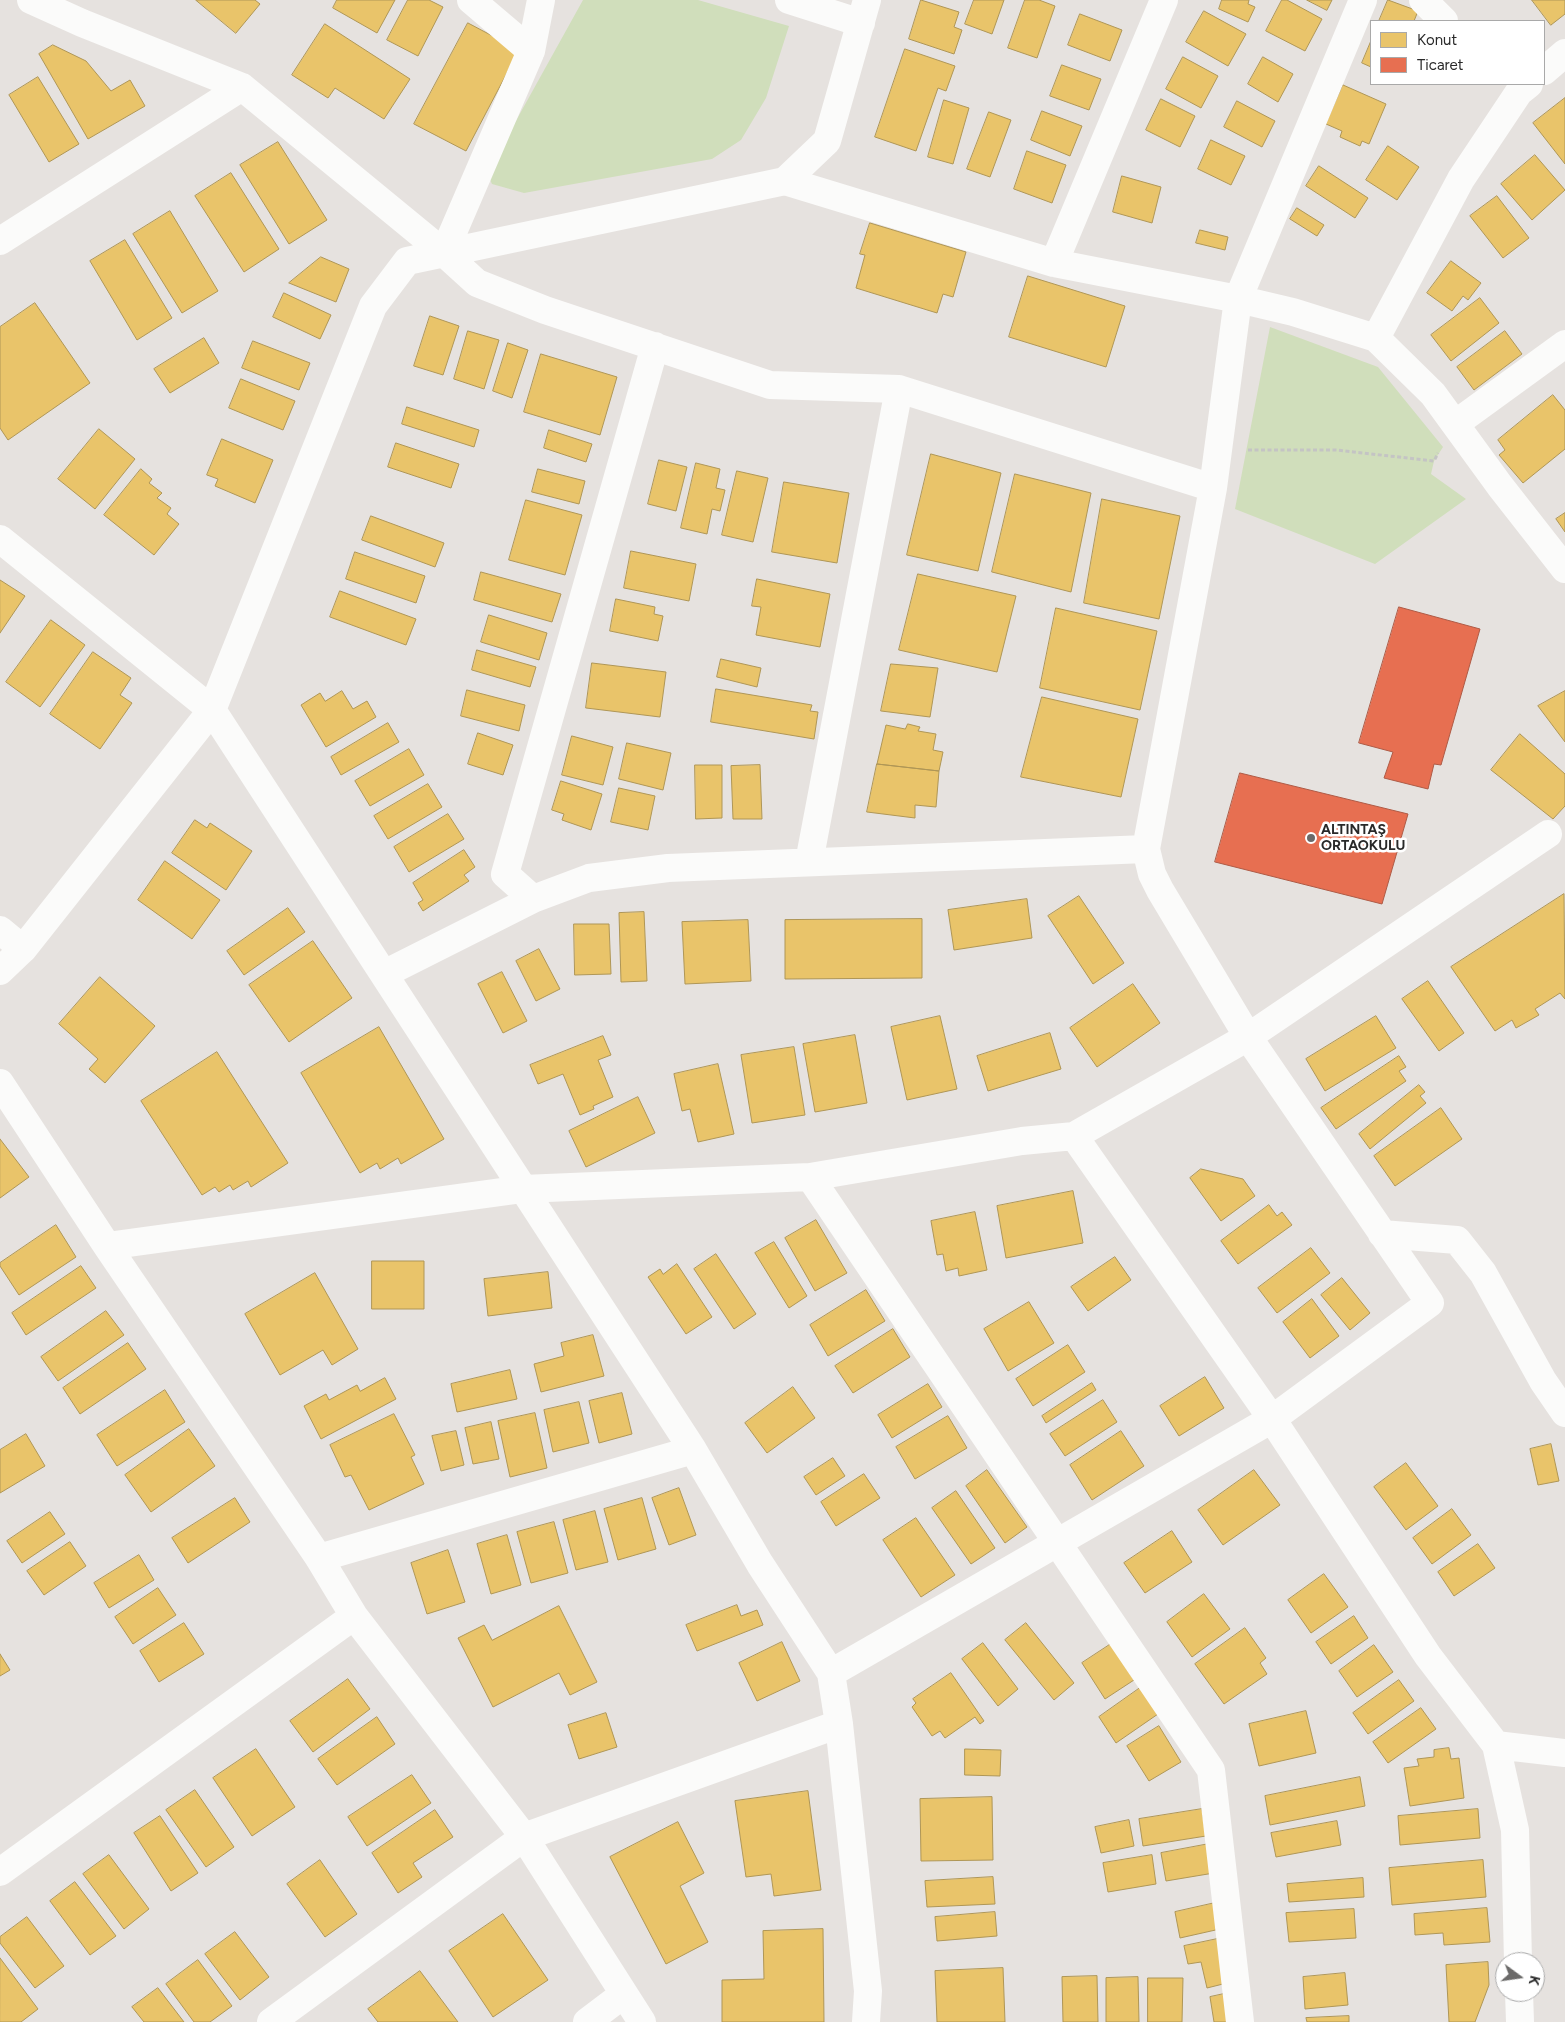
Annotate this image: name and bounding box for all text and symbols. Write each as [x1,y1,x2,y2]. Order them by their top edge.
legend [1370,20,1545,85]
text: Konut [1417,31,1457,49]
text: Ticaret [1417,56,1463,74]
place label: ALTINTAŞ ORTAOKULU [1321,822,1405,854]
marker: ALTINTAŞ ORTAOKULU [1305,832,1317,844]
north arrow [1495,1952,1545,2002]
text: K [1525,1974,1543,1987]

